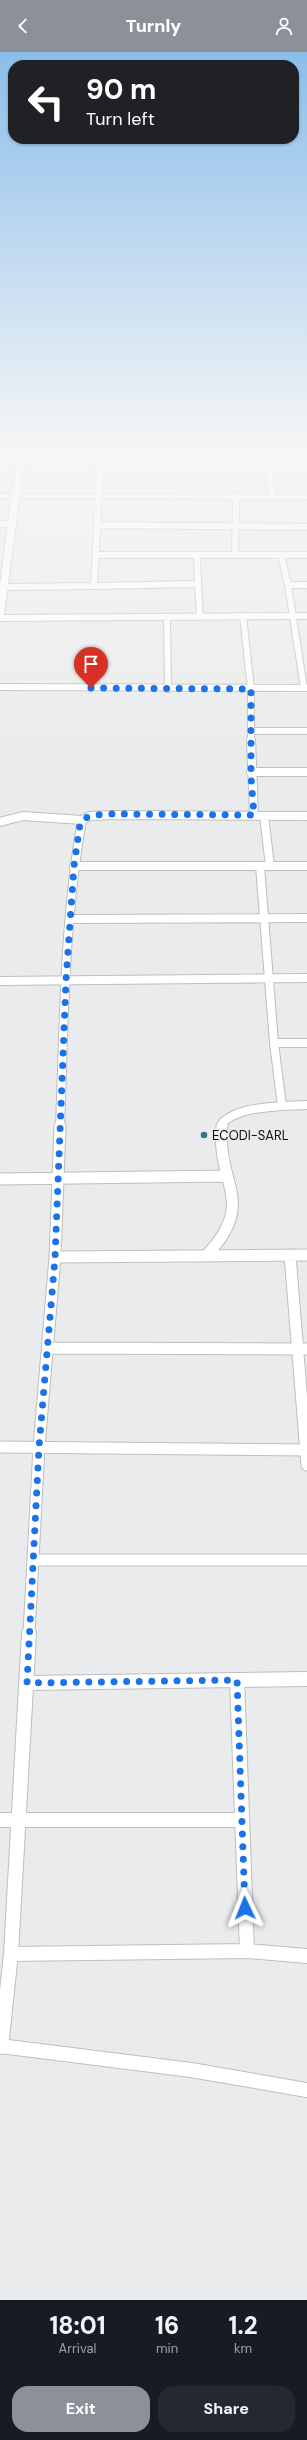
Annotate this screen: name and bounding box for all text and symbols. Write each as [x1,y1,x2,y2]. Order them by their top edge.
text: Turnly [126,14,181,38]
icon: back [12,15,34,37]
icon: person [273,15,295,37]
text: 90 m [86,71,156,108]
icon: left [20,76,72,128]
text: Turn left [86,107,155,131]
pin [74,647,108,688]
icon: arrive [80,653,102,675]
place label: ECODI-SARL [212,1127,289,1144]
marker: ECODI-SARL [199,1130,209,1140]
position arrow [224,1887,266,1929]
text: 18:01 [49,2310,106,2341]
text: 16 [155,2310,179,2341]
text: 1.2 [229,2310,258,2341]
text: Arrival [59,2340,96,2357]
text: min [156,2340,178,2357]
text: km [234,2340,252,2357]
button: Exit [12,2386,150,2432]
button: Share [158,2386,295,2432]

